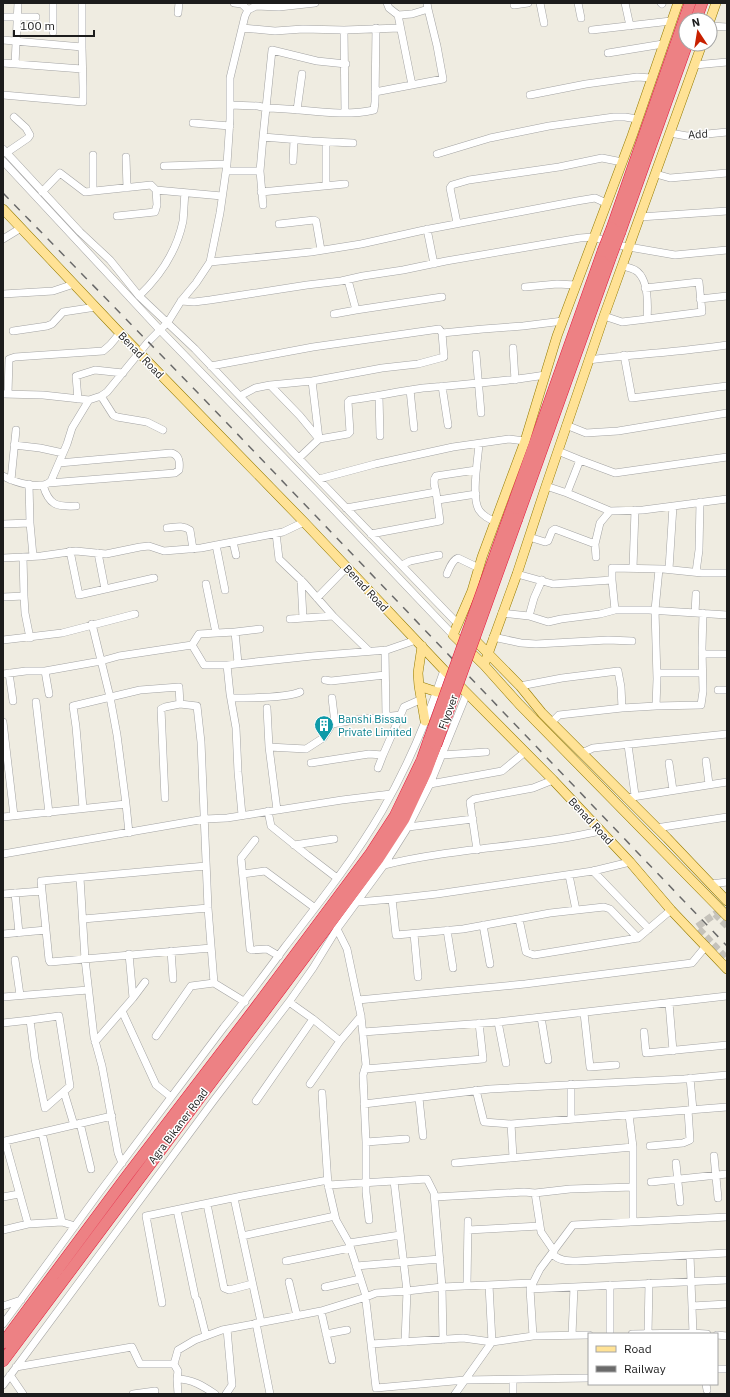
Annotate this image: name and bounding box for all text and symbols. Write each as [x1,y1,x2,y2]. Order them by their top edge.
scale bar [14,12,94,38]
north arrow [678,12,718,52]
text: N [691,15,701,30]
text: 100 m [20,18,55,33]
street label: Add [688,126,708,142]
street label: Benad Road [115,329,167,381]
street label: Benad Road [341,561,391,615]
street label: Flyover [435,693,461,731]
place label: Banshi Bissau Private Limited [338,712,412,739]
building icon: Banshi Bissau Private Limited [313,714,335,742]
street label: Benad Road [566,794,616,848]
street label: Agra Bikaner Road [145,1085,211,1167]
legend [588,1333,718,1385]
text: Road [624,1341,652,1356]
text: Railway [624,1361,666,1376]

